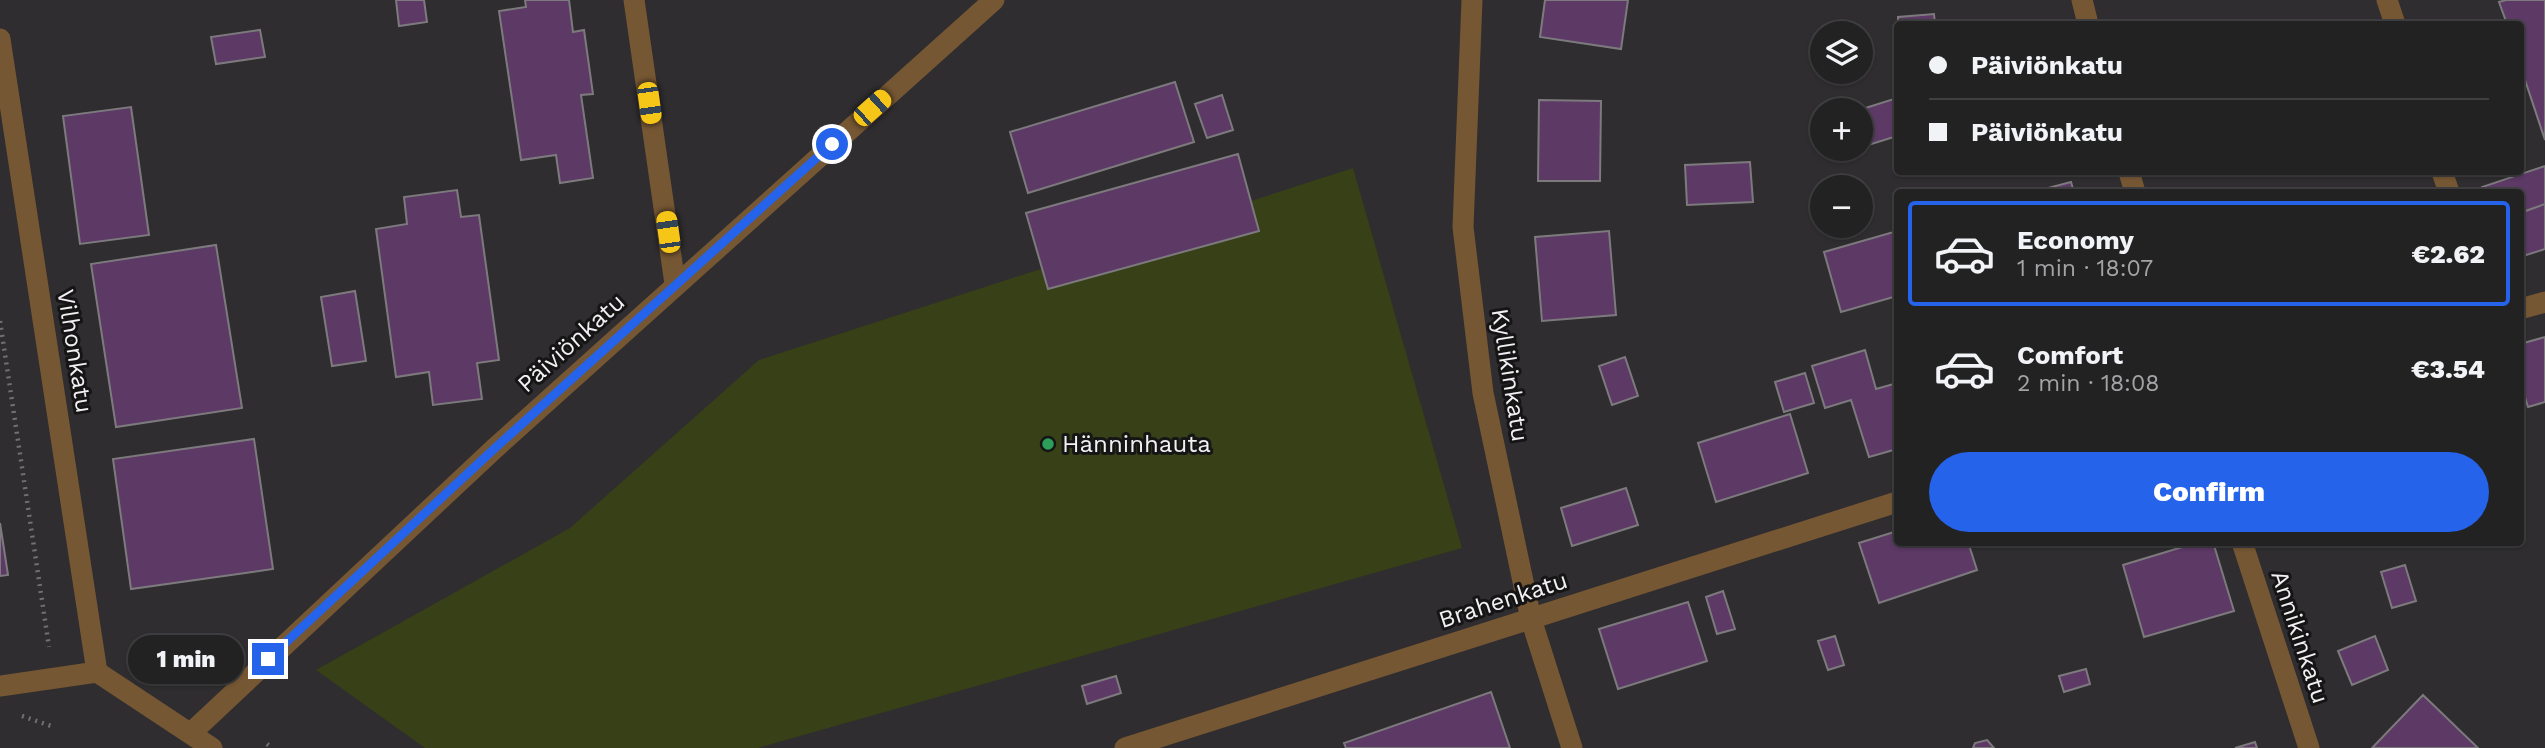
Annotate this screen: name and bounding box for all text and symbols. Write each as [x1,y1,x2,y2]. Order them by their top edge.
map controls [1810,21,1873,238]
button: layers [1810,21,1873,84]
text: Päiviönkatu [1971,50,2123,80]
car [636,81,663,125]
car [850,86,895,130]
button: + [1810,98,1873,161]
text: Päiviönkatu [1971,117,2123,147]
route start [816,128,848,160]
button: − [1810,175,1873,238]
car [655,210,682,254]
icon: car [1933,222,1996,285]
text: Economy [2017,225,2134,255]
text: €2.62 [2412,239,2485,269]
text: 1 min · 18:07 [2017,255,2153,282]
street label: Vilhonkatu [51,287,99,415]
street label: Päiviönkatu [512,288,630,398]
street label: Kyllikinkatu [1486,307,1534,443]
icon: car [1933,337,1996,400]
text: Comfort [2017,340,2123,370]
text: €3.54 [2411,354,2485,384]
text: 2 min · 18:08 [2017,370,2159,397]
place label: Hänninhauta [1062,430,1211,458]
marker: Hänninhauta [1040,436,1056,452]
button: Confirm [1929,452,2489,532]
street label: Brahenkatu [1435,566,1571,634]
street label: Annikinkatu [2265,567,2335,707]
callout: 1 min [128,634,244,684]
route end [252,643,284,675]
text: 1 min [156,646,216,673]

